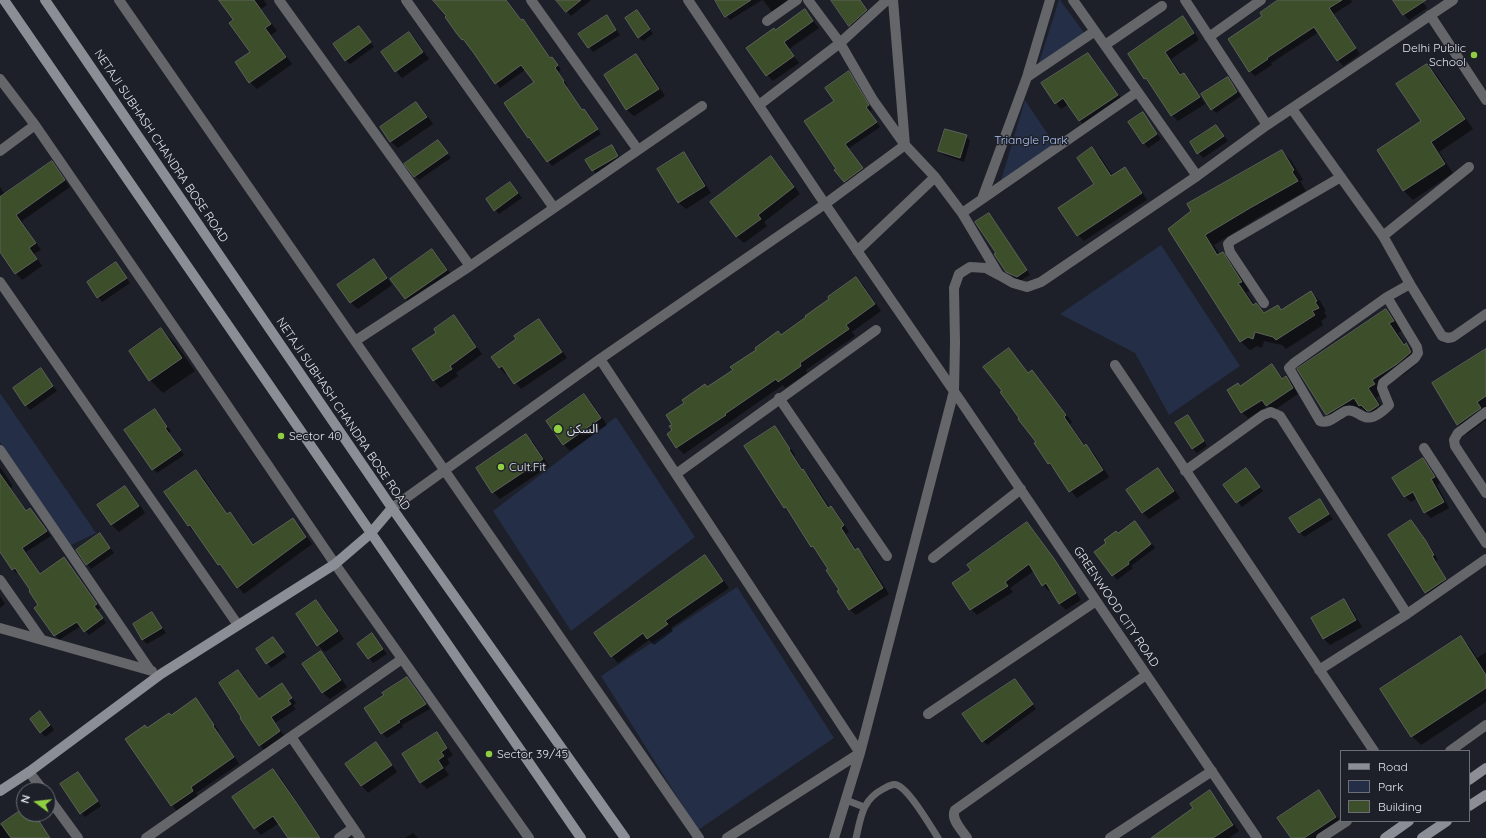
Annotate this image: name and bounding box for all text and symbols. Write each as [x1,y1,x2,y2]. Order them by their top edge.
place label: Delhi Public School [1402,41,1466,69]
street label: NETAJI SUBHASH CHANDRA BOSE ROAD [91,47,231,245]
marker: Delhi Public School [1469,50,1479,60]
park label: Triangle Park [994,133,1068,147]
street label: NETAJI SUBHASH CHANDRA BOSE ROAD [273,315,413,513]
place label: السكن [567,422,598,436]
marker: السكن [552,423,564,435]
place label: Sector 40 [289,429,341,443]
marker: Sector 40 [276,431,286,441]
place label: Cult.Fit [509,460,546,474]
marker: Cult.Fit [496,462,506,472]
street label: GREENWOOD CITY ROAD [1070,544,1162,670]
place label: Sector 39/45 [497,747,568,761]
marker: Sector 39/45 [484,749,494,759]
legend [1340,750,1470,822]
text: Road [1378,759,1408,774]
text: Park [1378,779,1403,794]
north arrow [16,782,56,822]
text: N [18,793,33,805]
text: Building [1378,799,1422,814]

